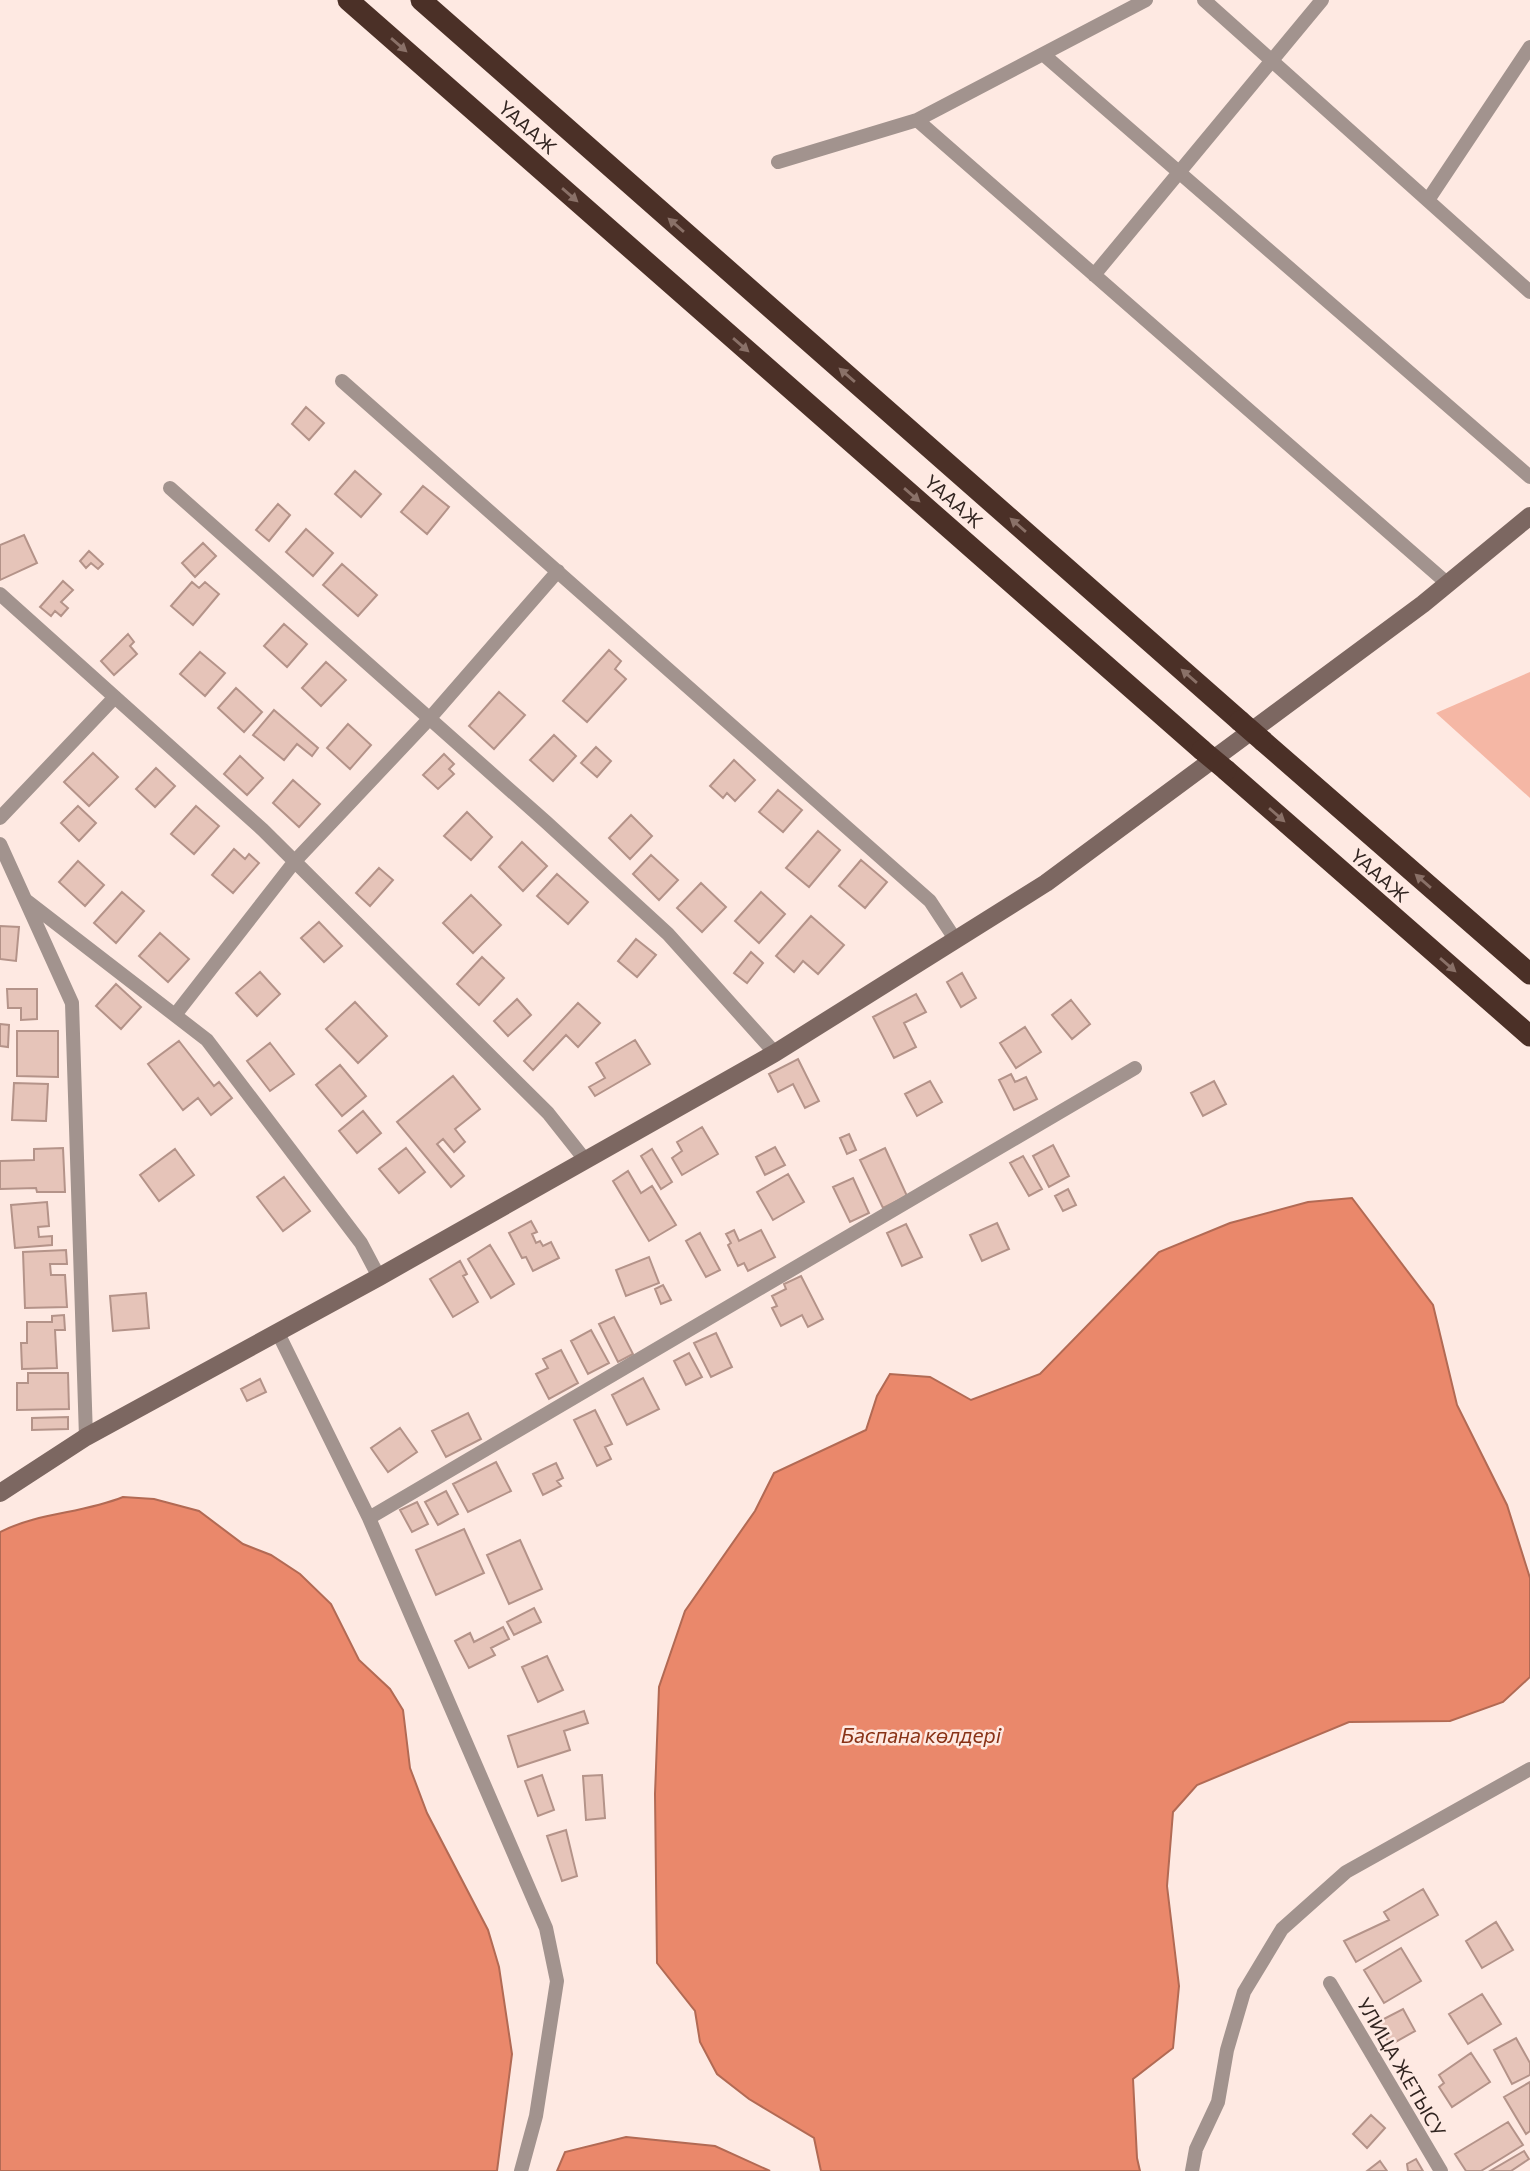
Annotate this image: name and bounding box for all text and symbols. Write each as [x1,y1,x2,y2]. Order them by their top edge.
one-way arrow [390,37,408,53]
street label: ҮАААЖ [494,95,562,159]
one-way arrow [561,187,579,203]
one-way arrow [668,217,685,233]
one-way arrow [732,337,750,353]
one-way arrow [838,367,856,383]
street label: ҮАААЖ [920,469,988,533]
one-way arrow [903,487,921,503]
one-way arrow [1009,517,1027,533]
one-way arrow [1180,669,1197,684]
one-way arrow [1269,806,1286,822]
street label: ҮАААЖ [1346,843,1414,907]
one-way arrow [1414,873,1432,889]
one-way arrow [1440,957,1457,972]
water label: Баспана көлдері [841,1722,1002,1747]
street label: УЛИЦА ЖЕТЫСУ [1353,1993,1451,2141]

